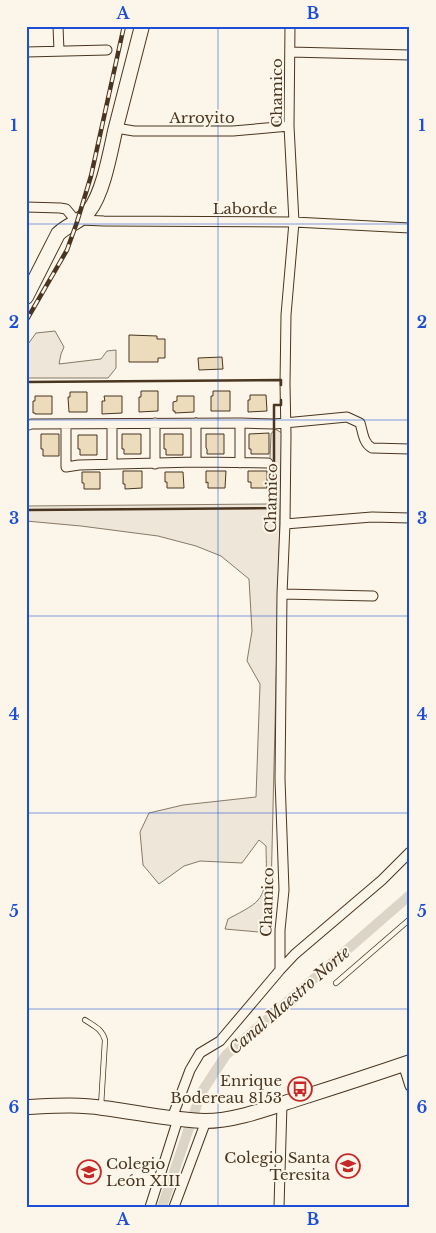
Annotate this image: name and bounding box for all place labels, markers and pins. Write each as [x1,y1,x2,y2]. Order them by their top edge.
place label: Enrique Bodereau 8153 [170,1071,282,1107]
bus stop icon: Enrique Bodereau 8153 [287,1076,313,1102]
place label: Colegio Santa Teresita [224,1148,331,1184]
school or university icon: Colegio Santa Teresita [335,1153,361,1179]
place label: Colegio León XIII [106,1154,181,1190]
school or university icon: Colegio León XIII [76,1159,102,1185]

